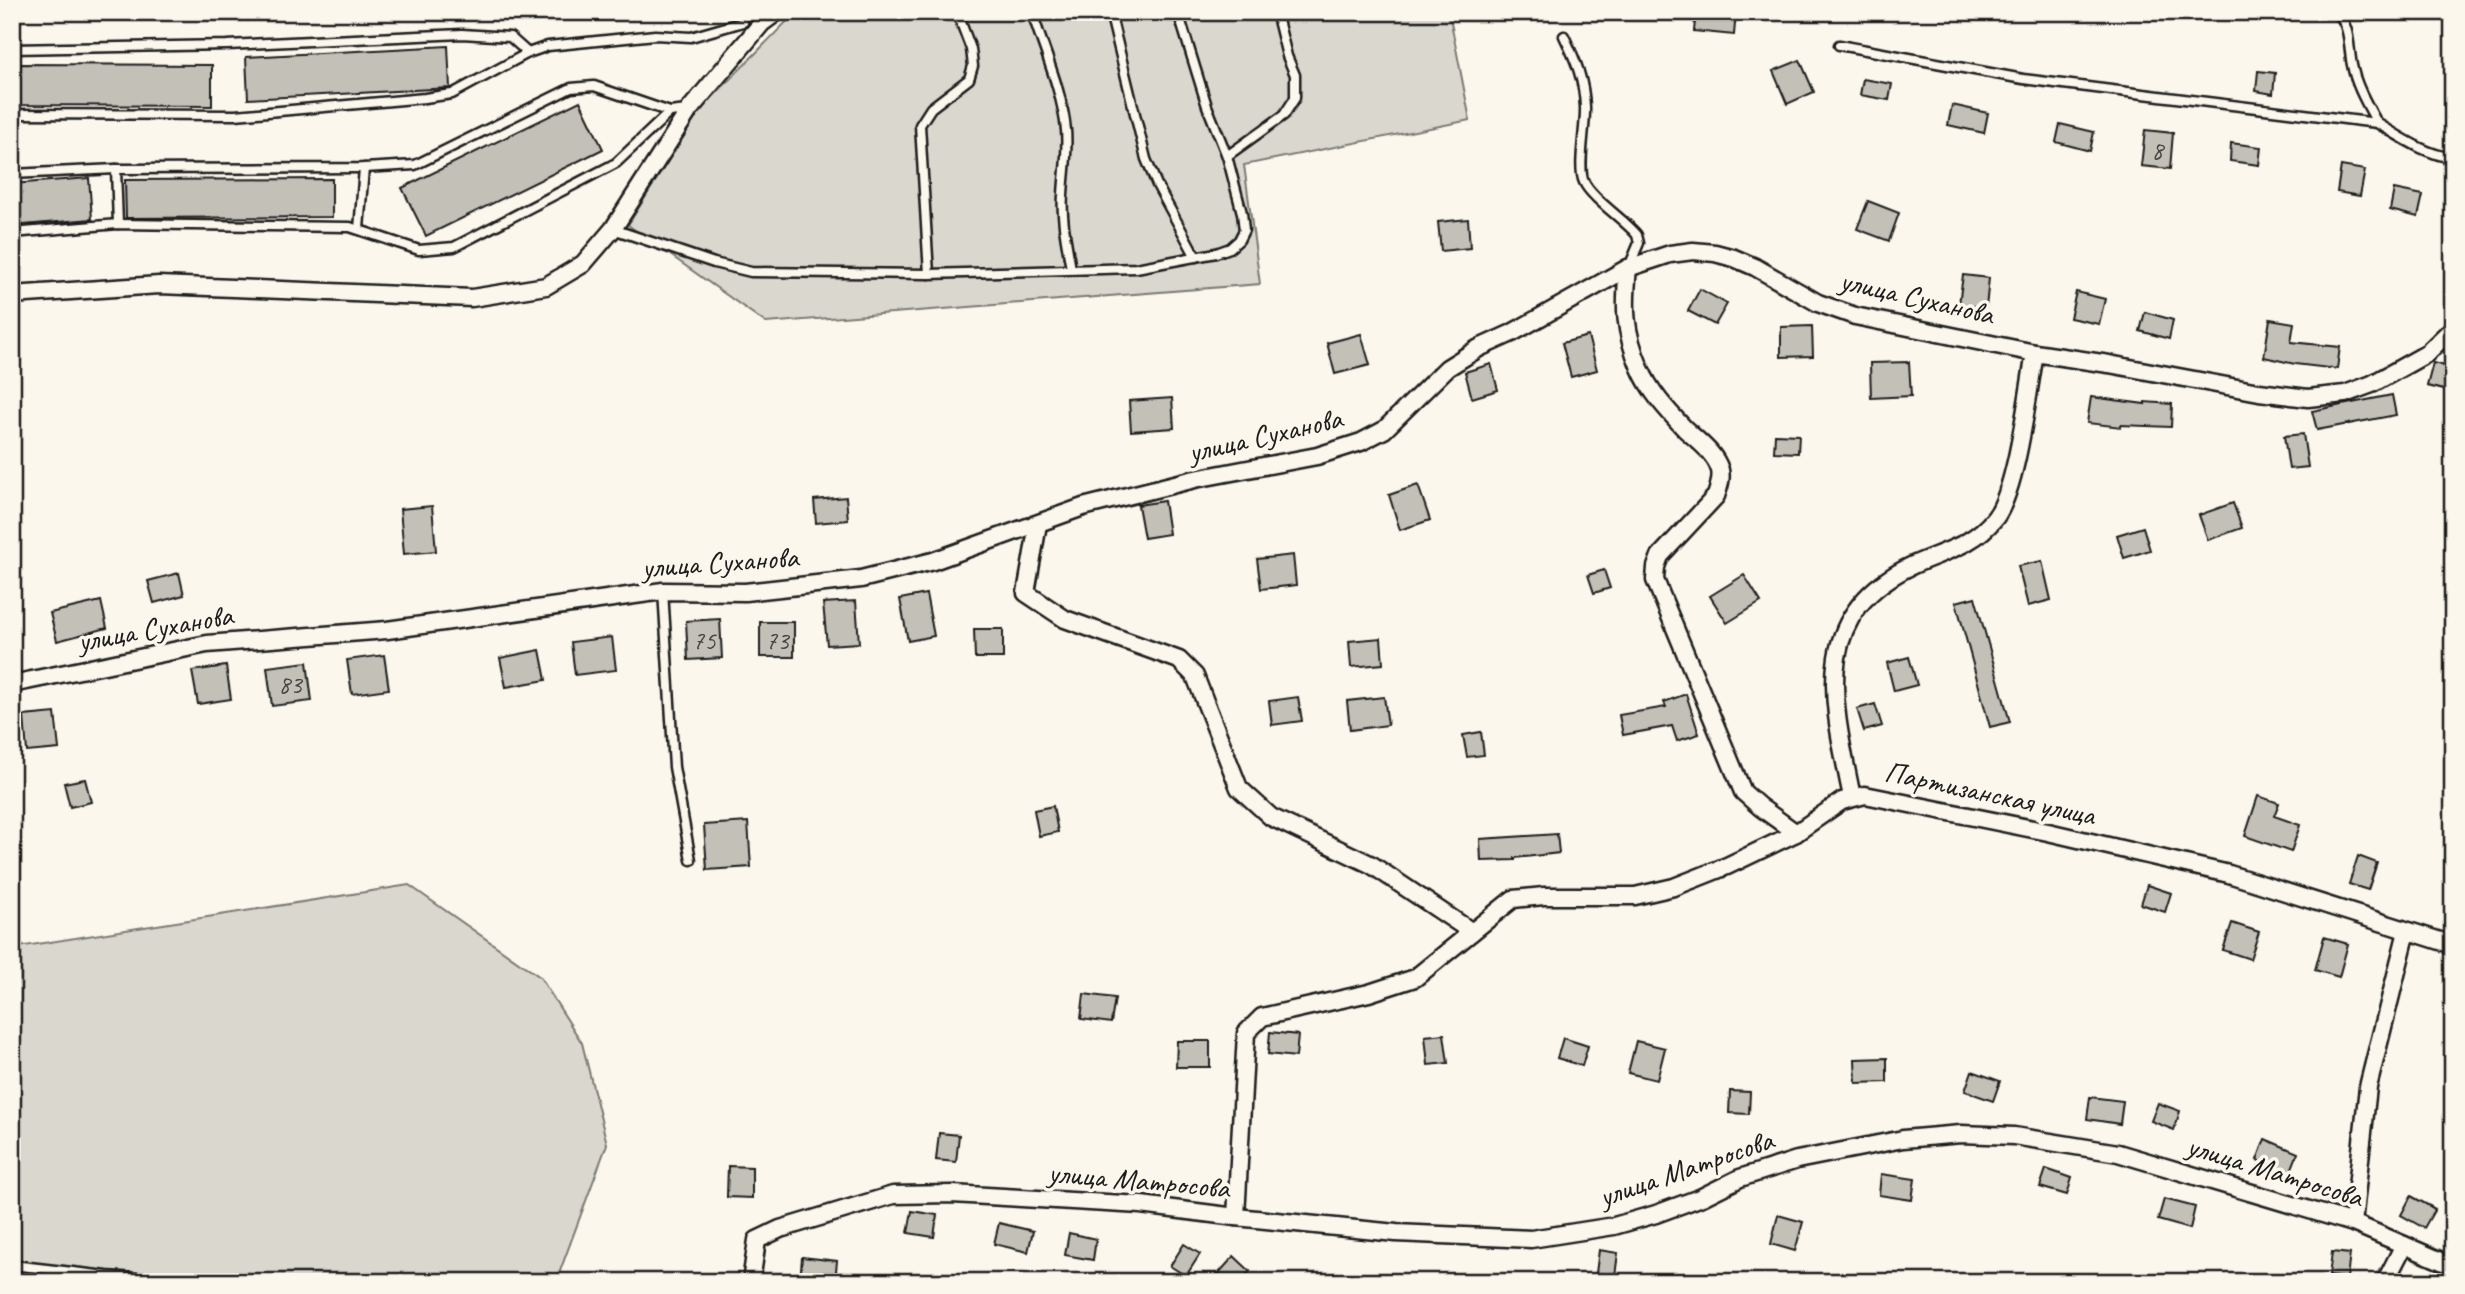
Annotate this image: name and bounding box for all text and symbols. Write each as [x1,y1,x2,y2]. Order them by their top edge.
house number: 8 [2151,134,2165,167]
street label: улица Суханова [1834,260,1999,334]
street label: улица Суханова [1182,398,1347,472]
street label: улица Суханова [639,537,801,587]
street label: улица Суханова [73,595,237,661]
house number: 75 [692,624,717,657]
house number: 73 [765,624,791,657]
house number: 83 [278,668,304,701]
street label: Партизанская улица [1881,752,2101,834]
street label: улица Матросова [1592,1120,1780,1216]
street label: улица Матросова [2181,1126,2369,1216]
street label: улица Матросова [1045,1153,1233,1207]

